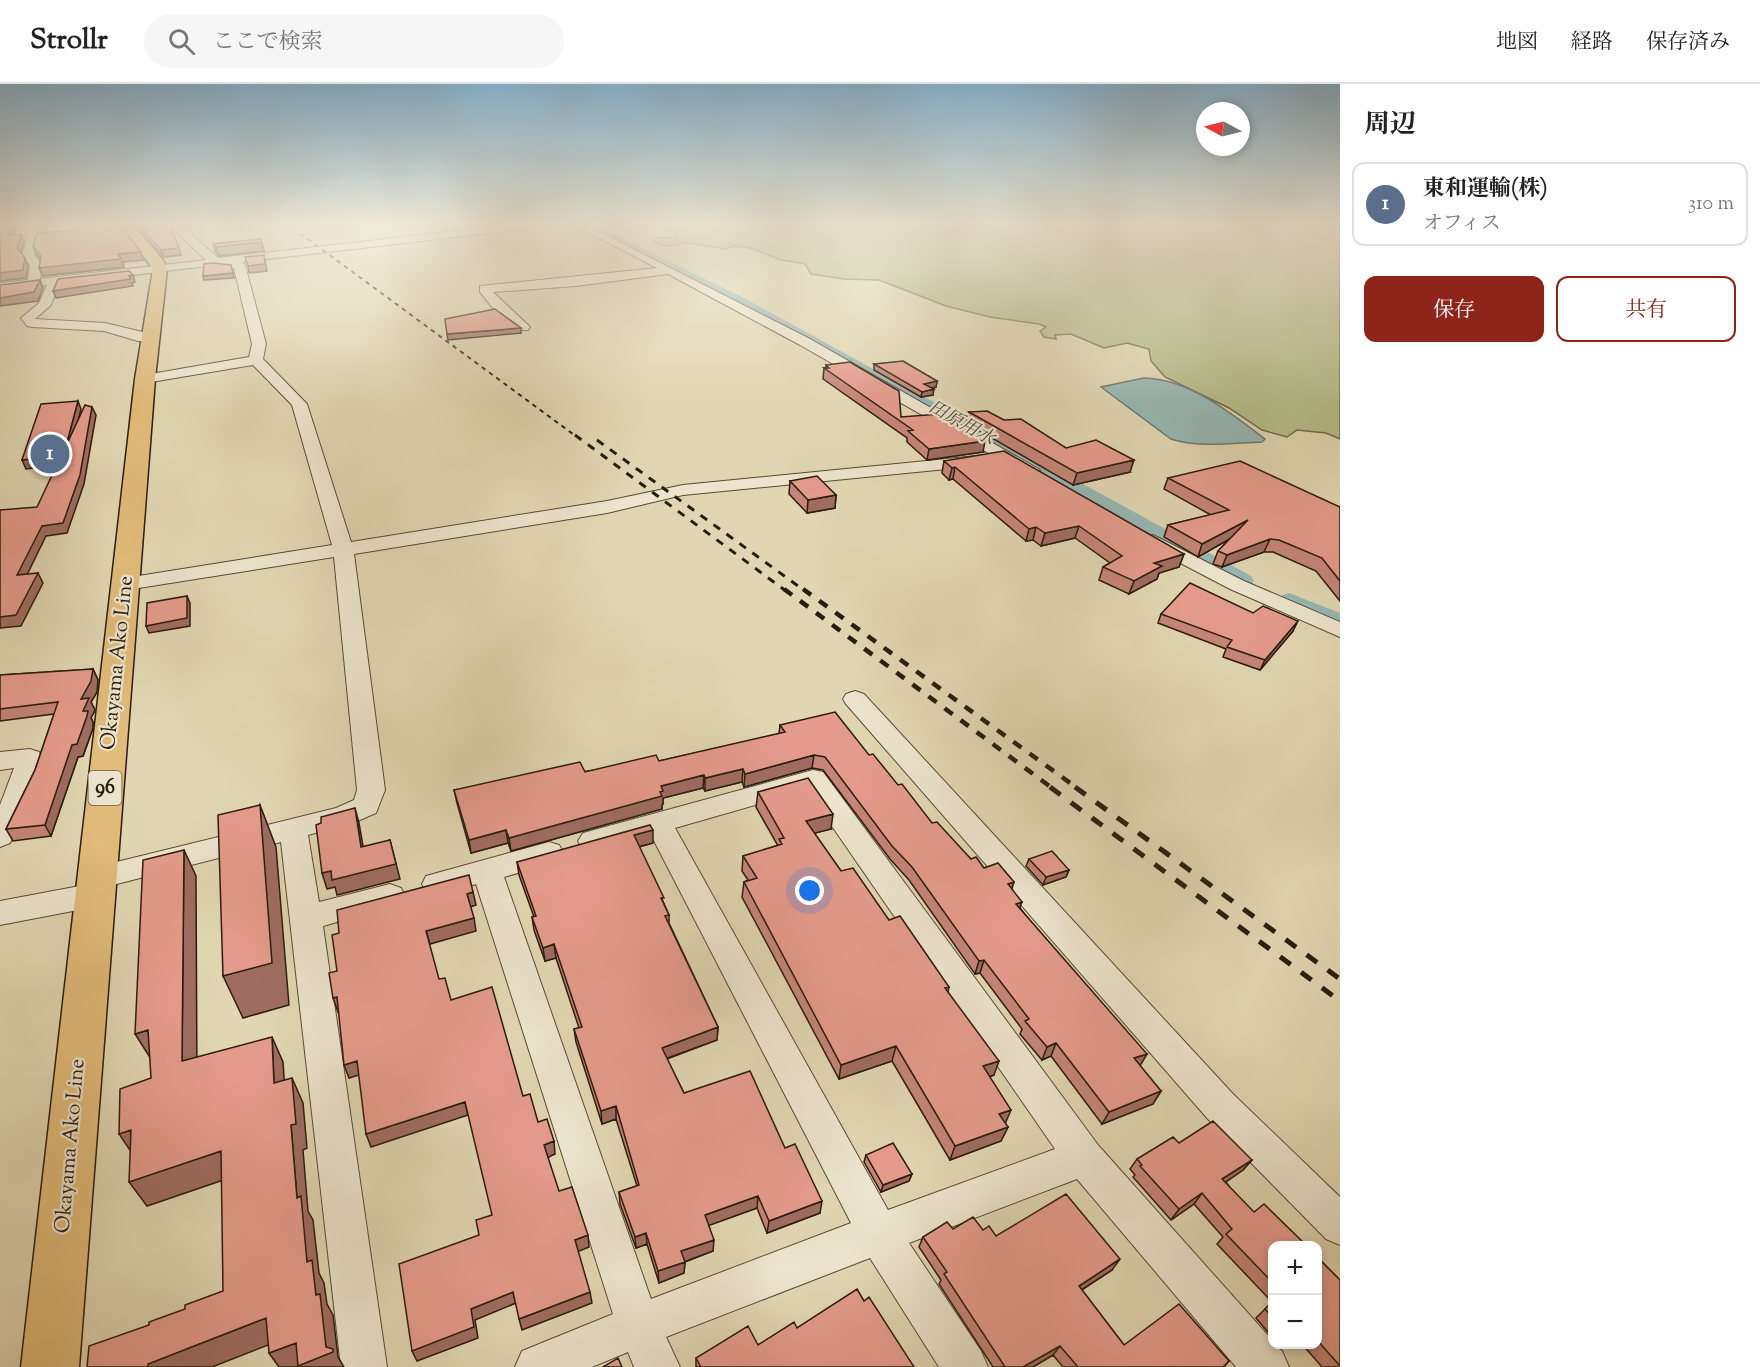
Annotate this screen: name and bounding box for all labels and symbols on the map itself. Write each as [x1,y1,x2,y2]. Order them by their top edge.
north arrow [1196,102,1250,156]
water label: 田原用水 [923,395,1001,454]
pin: 1 [31,432,70,476]
street label: Okayama Ako Line [94,574,142,752]
road number: 96 [88,771,122,805]
your location [795,876,824,905]
street label: Okayama Ako Line [48,1057,94,1235]

